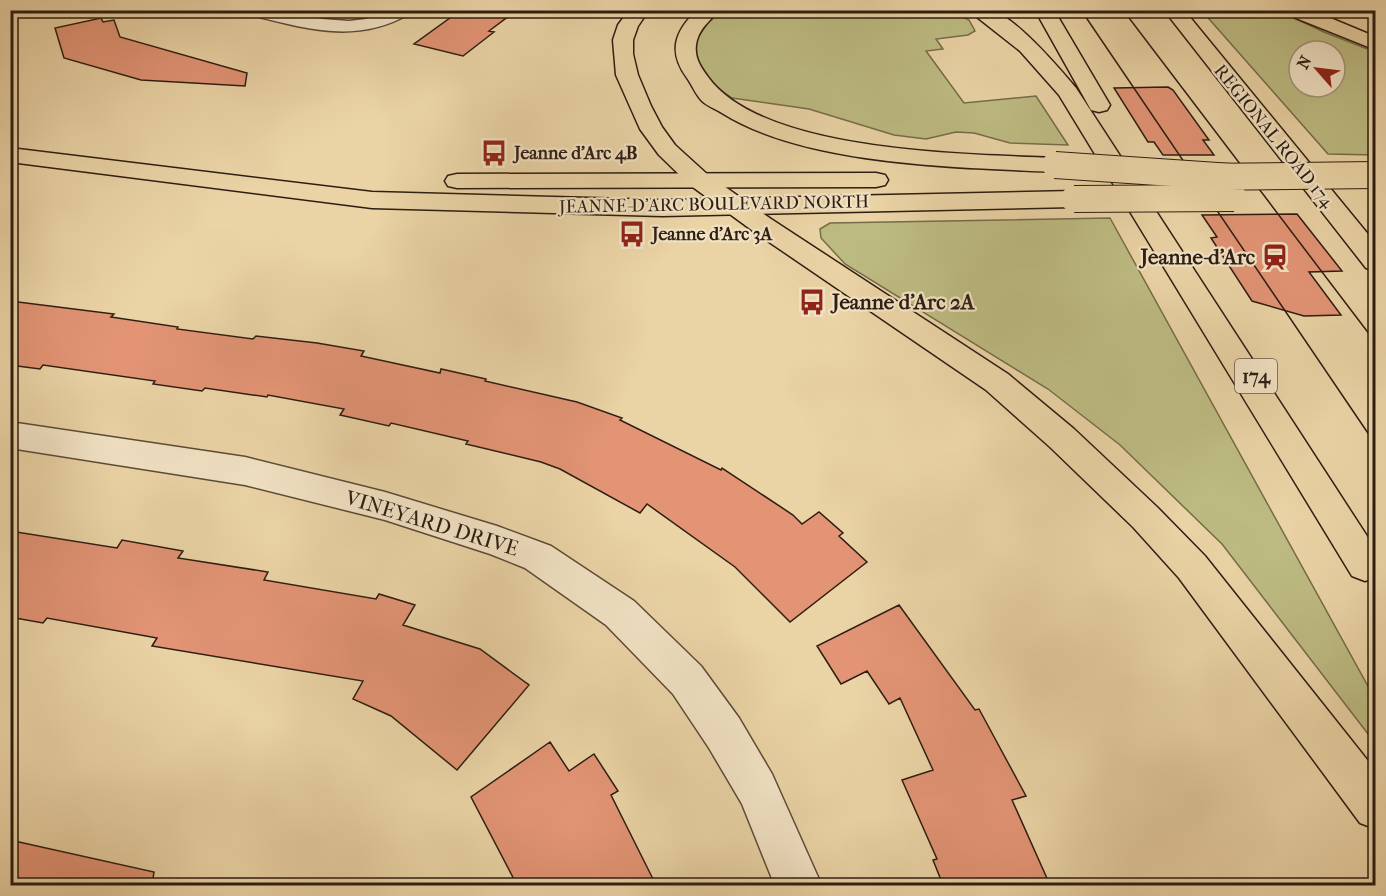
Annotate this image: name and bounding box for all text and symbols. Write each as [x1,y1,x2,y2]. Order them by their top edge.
north arrow [1287,39,1347,99]
street label: REGIONAL ROAD 174 [1210,60,1338,212]
bus stop icon: Jeanne d'Arc 4B [479,138,509,168]
place label: Jeanne d'Arc 4B [512,143,638,164]
street label: JEANNE-D'ARC BOULEVARD NORTH [557,191,869,218]
bus stop icon: Jeanne d'Arc 3A [617,219,647,249]
place label: Jeanne d'Arc 3A [650,224,773,245]
station icon: Jeanne-d'Arc [1260,242,1290,272]
place label: Jeanne-d'Arc [1139,245,1255,269]
bus stop icon: Jeanne d'Arc 2A [797,287,827,317]
place label: Jeanne d'Arc 2A [830,290,976,314]
road number: 174 [1235,359,1277,393]
street label: VINEYARD DRIVE [342,485,522,561]

